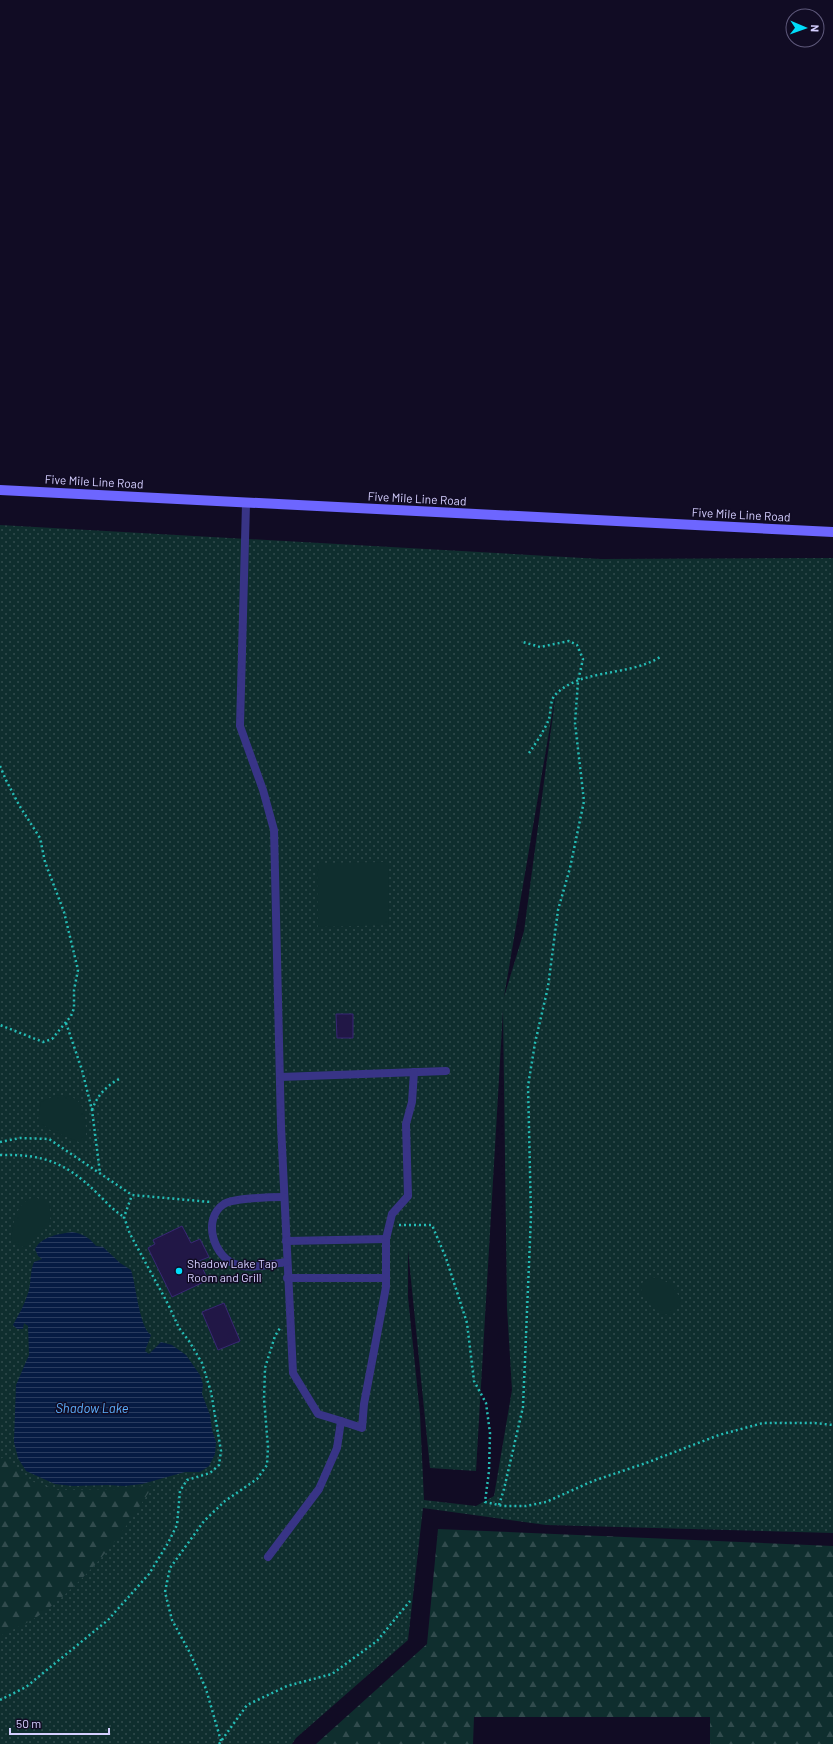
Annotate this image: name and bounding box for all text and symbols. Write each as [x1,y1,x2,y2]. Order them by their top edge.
north arrow [785,8,825,48]
text: N [809,24,822,32]
street label: Five Mile Line Road [44,471,144,491]
street label: Five Mile Line Road [367,488,467,508]
street label: Five Mile Line Road [691,504,791,524]
place label: Shadow Lake Tap Room and Grill [187,1256,277,1284]
marker: Shadow Lake Tap Room and Grill [174,1266,184,1276]
water label: Shadow Lake [56,1400,129,1416]
scale bar [10,1710,109,1736]
text: 50 m [16,1716,41,1730]

